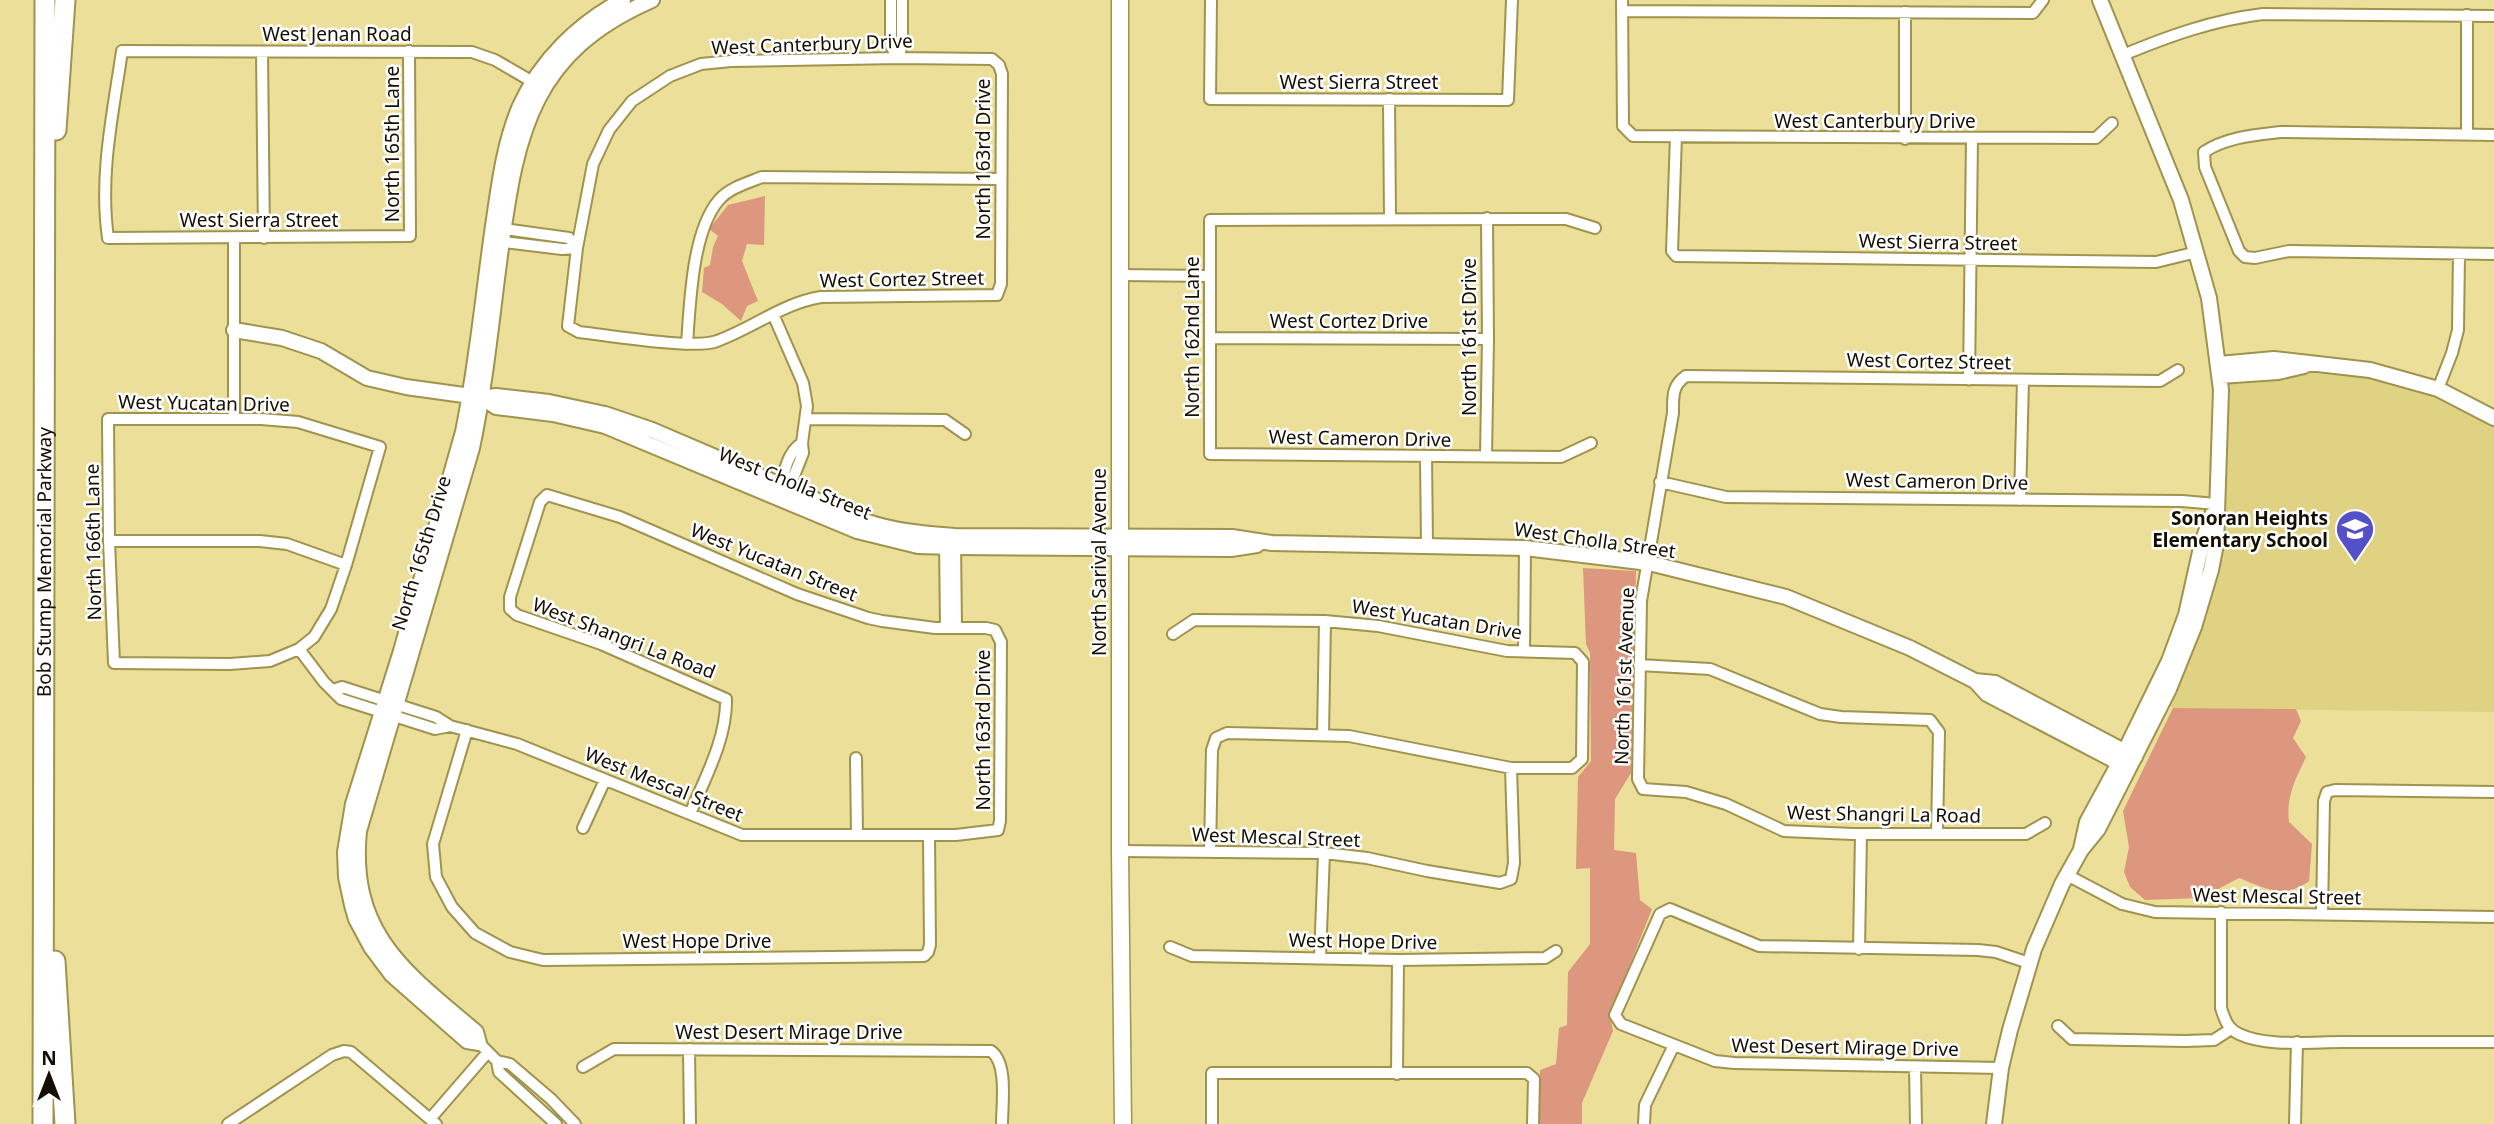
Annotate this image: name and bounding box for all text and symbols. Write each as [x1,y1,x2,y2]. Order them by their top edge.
street label: West Jenan Road [262,21,412,47]
street label: West Canterbury Drive [711,27,913,61]
street label: North 165th Lane [379,66,405,222]
street label: West Sierra Street [1280,69,1439,95]
street label: North 163rd Drive [970,78,996,240]
street label: West Canterbury Drive [1774,108,1976,134]
street label: West Sierra Street [180,207,339,233]
street label: West Sierra Street [1858,228,2018,256]
street label: North 162nd Lane [1179,256,1205,418]
street label: North 161st Drive [1456,258,1482,416]
street label: West Cortez Street [820,265,985,293]
street label: West Cortez Drive [1270,308,1428,334]
street label: West Cortez Street [1847,347,2012,375]
street label: West Yucatan Drive [118,389,290,417]
street label: West Cameron Drive [1268,423,1452,453]
street label: Bob Stump Memorial Parkway [31,427,57,697]
street label: West Cholla Street [715,440,875,526]
street label: North 166th Lane [79,464,107,620]
street label: West Cameron Drive [1845,466,2029,496]
street label: North Sarival Avenue [1086,468,1112,656]
street label: North 165th Drive [385,472,457,634]
place label: Sonoran Heights Elementary School [2152,505,2328,553]
school or university icon: Sonoran Heights Elementary School [2334,508,2376,563]
street label: West Cholla Street [1513,516,1677,564]
street label: West Yucatan Street [687,517,861,607]
street label: North 161st Avenue [1608,587,1640,765]
street label: West Shangri La Road [529,591,719,685]
street label: West Yucatan Drive [1350,593,1524,645]
street label: North 163rd Drive [970,649,996,811]
street label: West Mescal Street [581,740,747,828]
street label: West Shangri La Road [1787,799,1981,829]
street label: West Mescal Street [1191,821,1361,853]
street label: West Mescal Street [2192,882,2362,910]
street label: West Hope Drive [1288,927,1438,955]
street label: West Hope Drive [623,928,771,954]
street label: West Desert Mirage Drive [675,1019,903,1045]
street label: West Desert Mirage Drive [1731,1032,1959,1062]
north arrow [14,1040,84,1110]
text: N [41,1045,57,1071]

